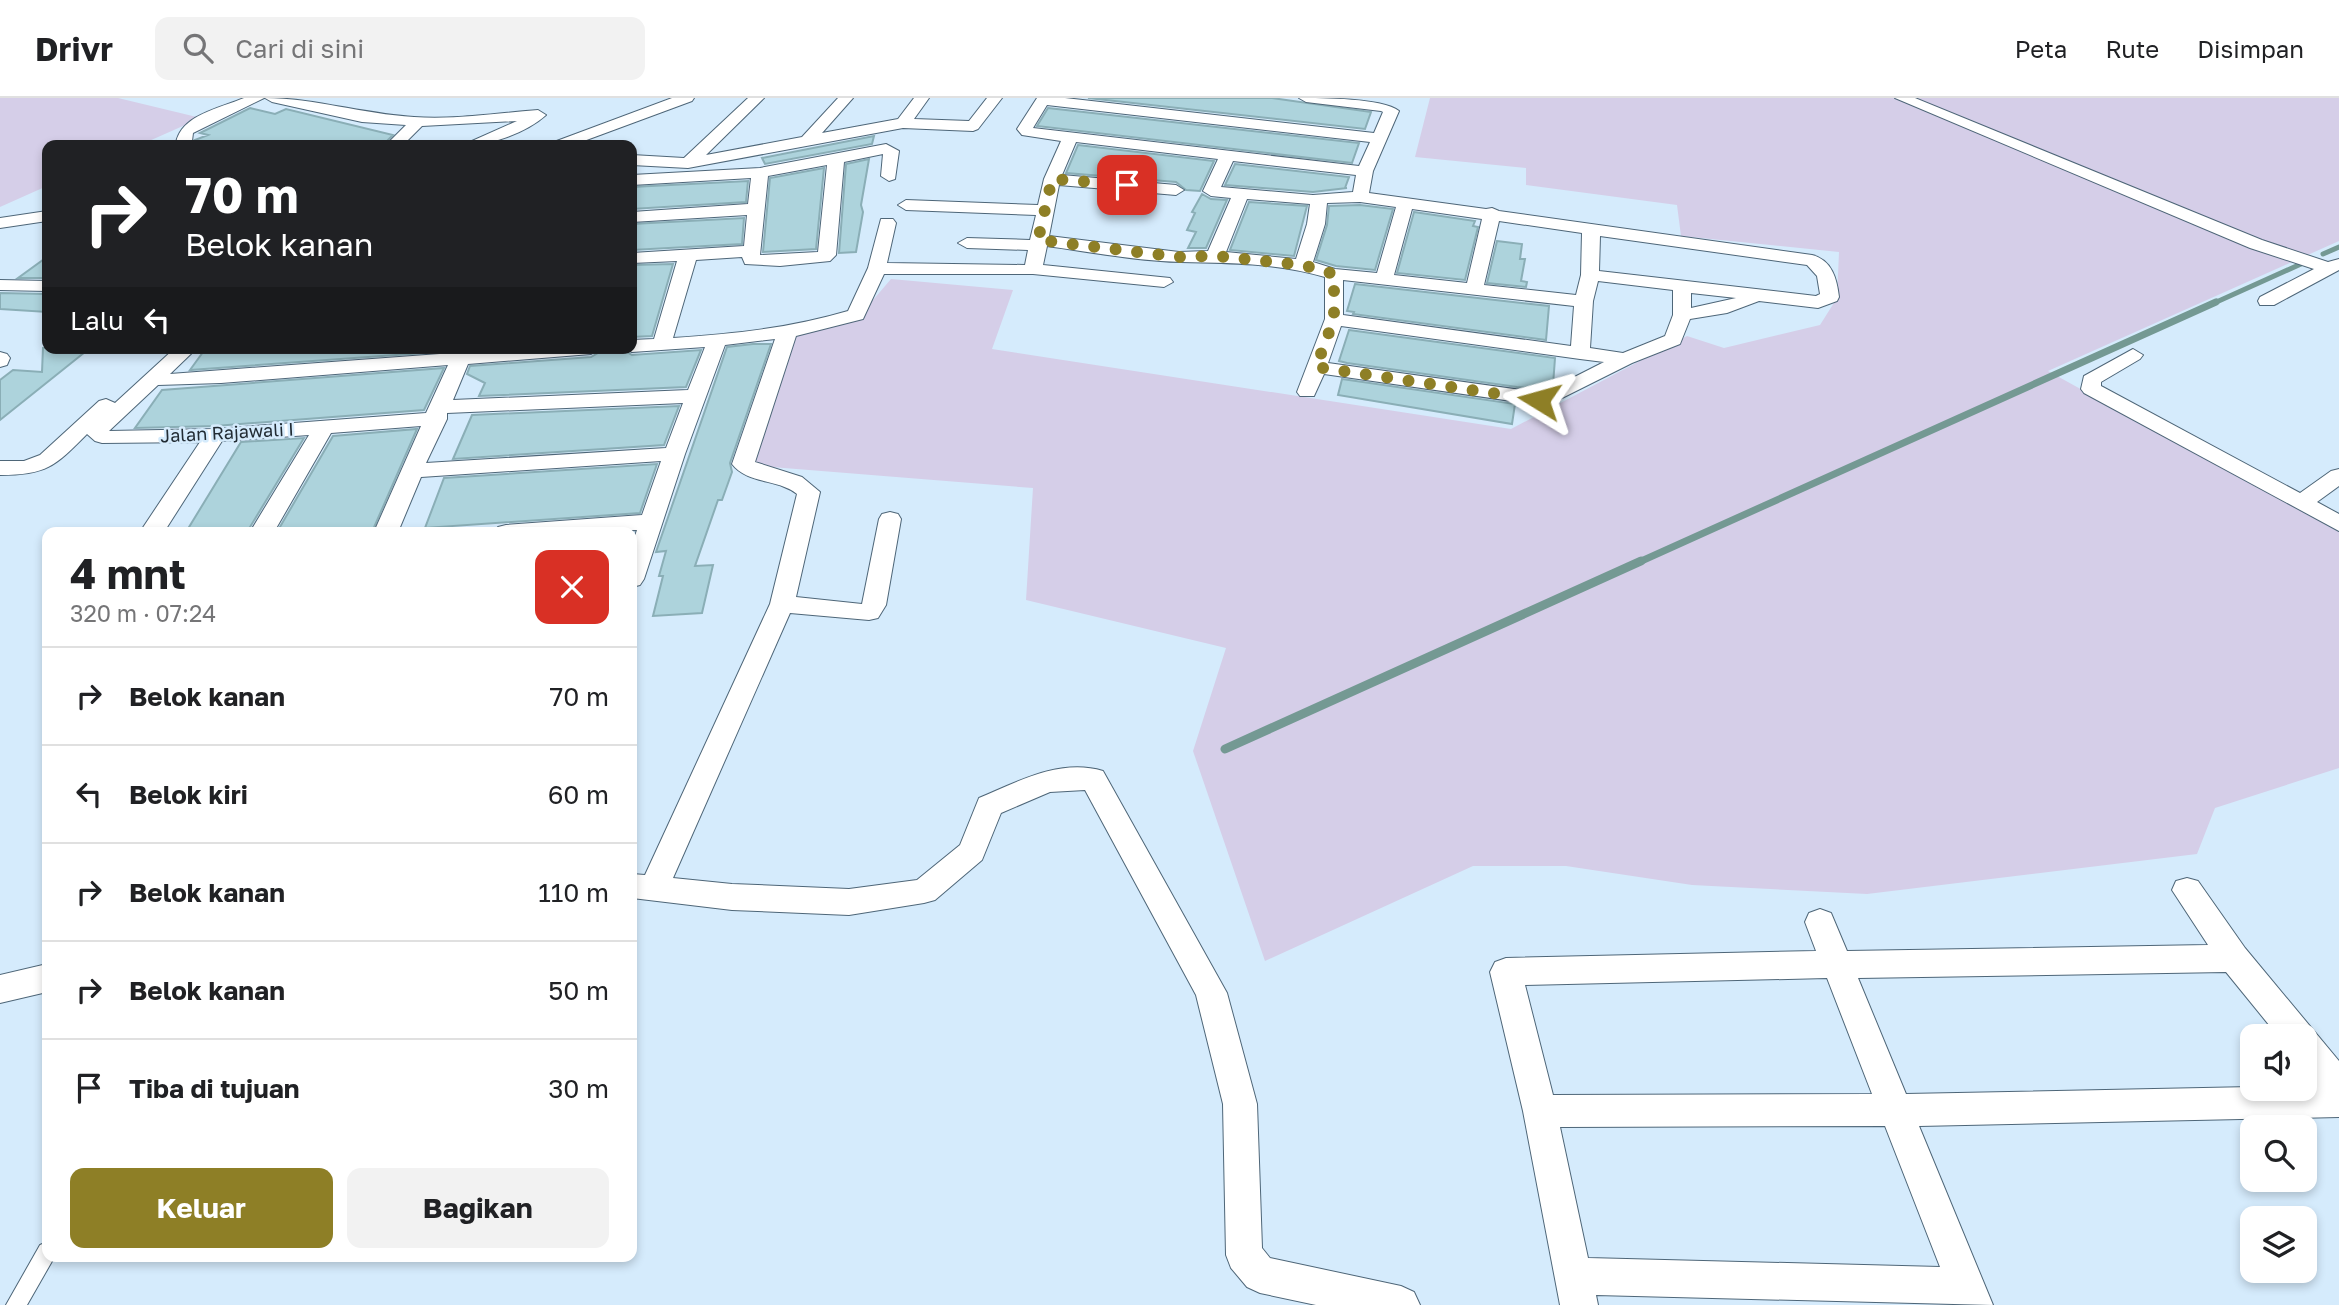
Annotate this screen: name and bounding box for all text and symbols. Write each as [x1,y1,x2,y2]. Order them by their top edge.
search box [155,17,645,80]
text: Drivr [35,29,113,68]
icon: search [179,29,217,67]
text: Cari di sini [235,33,364,64]
text: Peta [2015,34,2067,63]
text: Rute [2105,34,2159,63]
text: Disimpan [2197,34,2304,63]
pin [1097,155,1157,215]
text: 70 m [185,165,299,224]
icon: arrive [1108,166,1146,204]
icon: right [70,168,161,259]
text: Belok kanan [185,225,373,263]
icon: left [138,301,176,339]
text: Lalu [70,305,124,336]
position arrow [1502,363,1576,437]
street label: Jalan Rajawali I [160,418,294,446]
text: 4 mnt [70,548,186,598]
button: close [535,550,609,624]
text: 320 m · 07:24 [70,599,216,627]
icon: right [70,677,108,715]
text: Belok kanan [129,681,285,712]
text: 70 m [550,681,609,712]
icon: left [70,775,108,813]
text: Belok kiri [129,779,248,810]
text: 60 m [548,779,609,810]
icon: right [70,873,108,911]
text: Belok kanan [129,877,285,908]
text: 110 m [538,877,609,908]
icon: right [70,971,108,1009]
text: Belok kanan [129,975,285,1006]
text: 50 m [548,975,609,1006]
map controls [2240,1024,2317,1283]
button: sound [2240,1024,2317,1101]
icon: arrive [70,1069,108,1107]
text: Tiba di tujuan [129,1073,299,1104]
text: 30 m [548,1073,609,1104]
button: search [2240,1115,2317,1192]
button: Keluar [70,1168,333,1248]
button: Bagikan [347,1168,609,1248]
button: layers [2240,1206,2317,1283]

